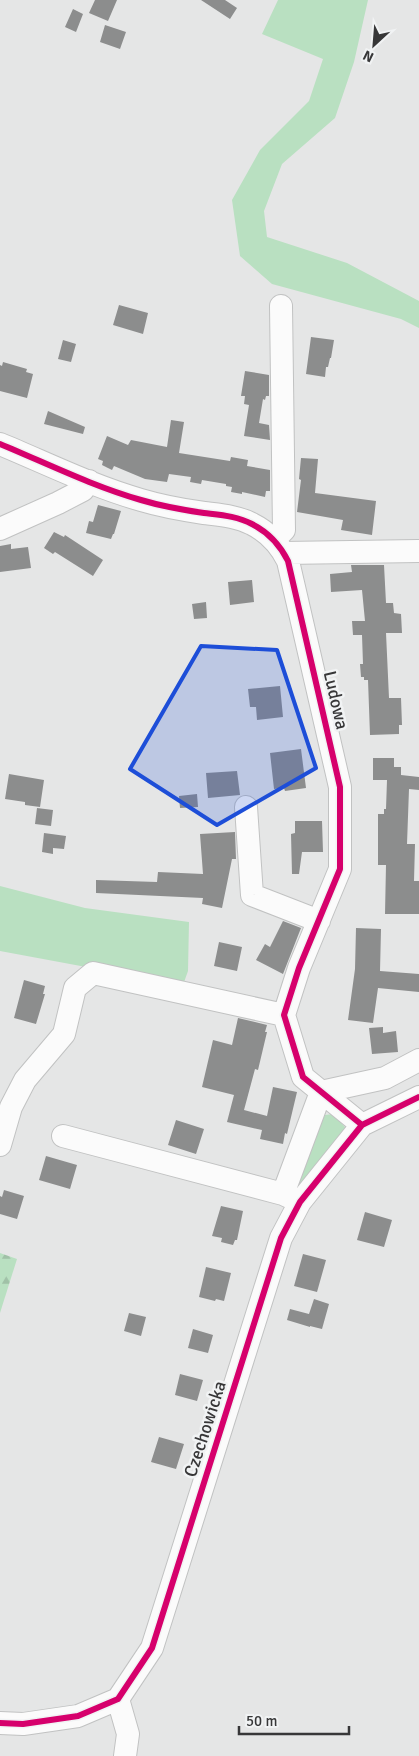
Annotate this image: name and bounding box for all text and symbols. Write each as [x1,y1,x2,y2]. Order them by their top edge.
north arrow [349,20,399,70]
text: N [360,46,377,66]
street label: Ludowa [319,669,353,731]
street label: Czechowicka [179,1378,231,1480]
scale bar [239,1704,349,1736]
text: 50 m [246,1712,277,1730]

